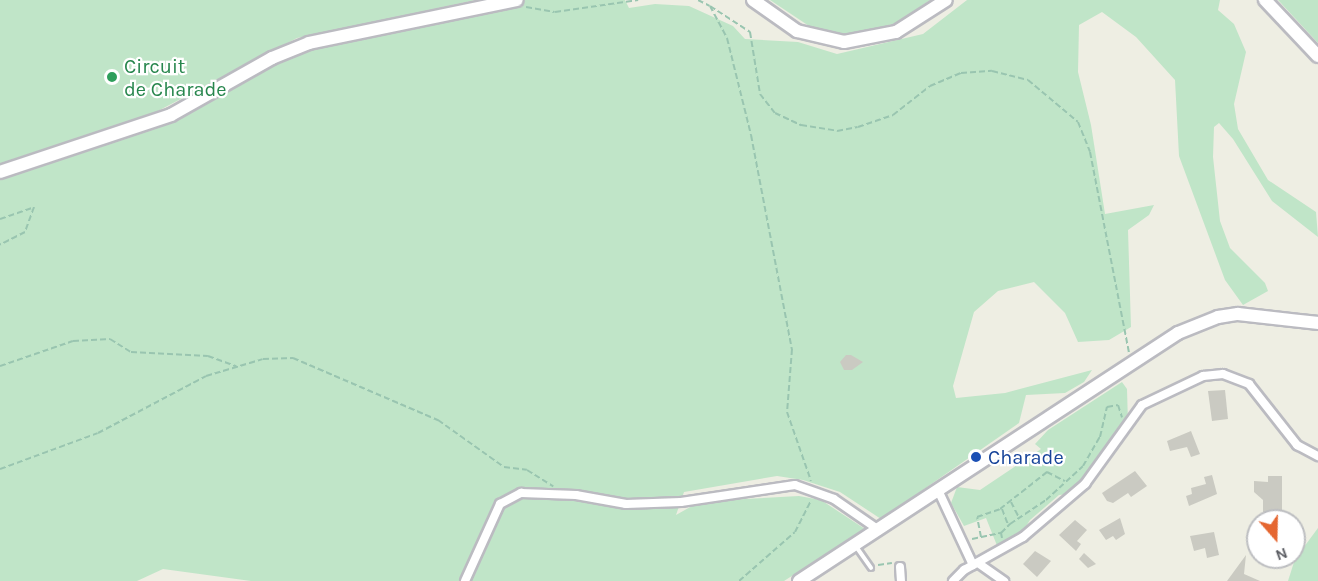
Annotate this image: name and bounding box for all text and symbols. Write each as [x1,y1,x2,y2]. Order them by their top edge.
place label: Circuit de Charade [124,54,227,101]
marker: Circuit de Charade [105,70,119,84]
place label: Charade [988,445,1064,469]
marker: Charade [969,450,983,464]
north arrow [1246,509,1306,569]
text: N [1273,544,1290,565]

